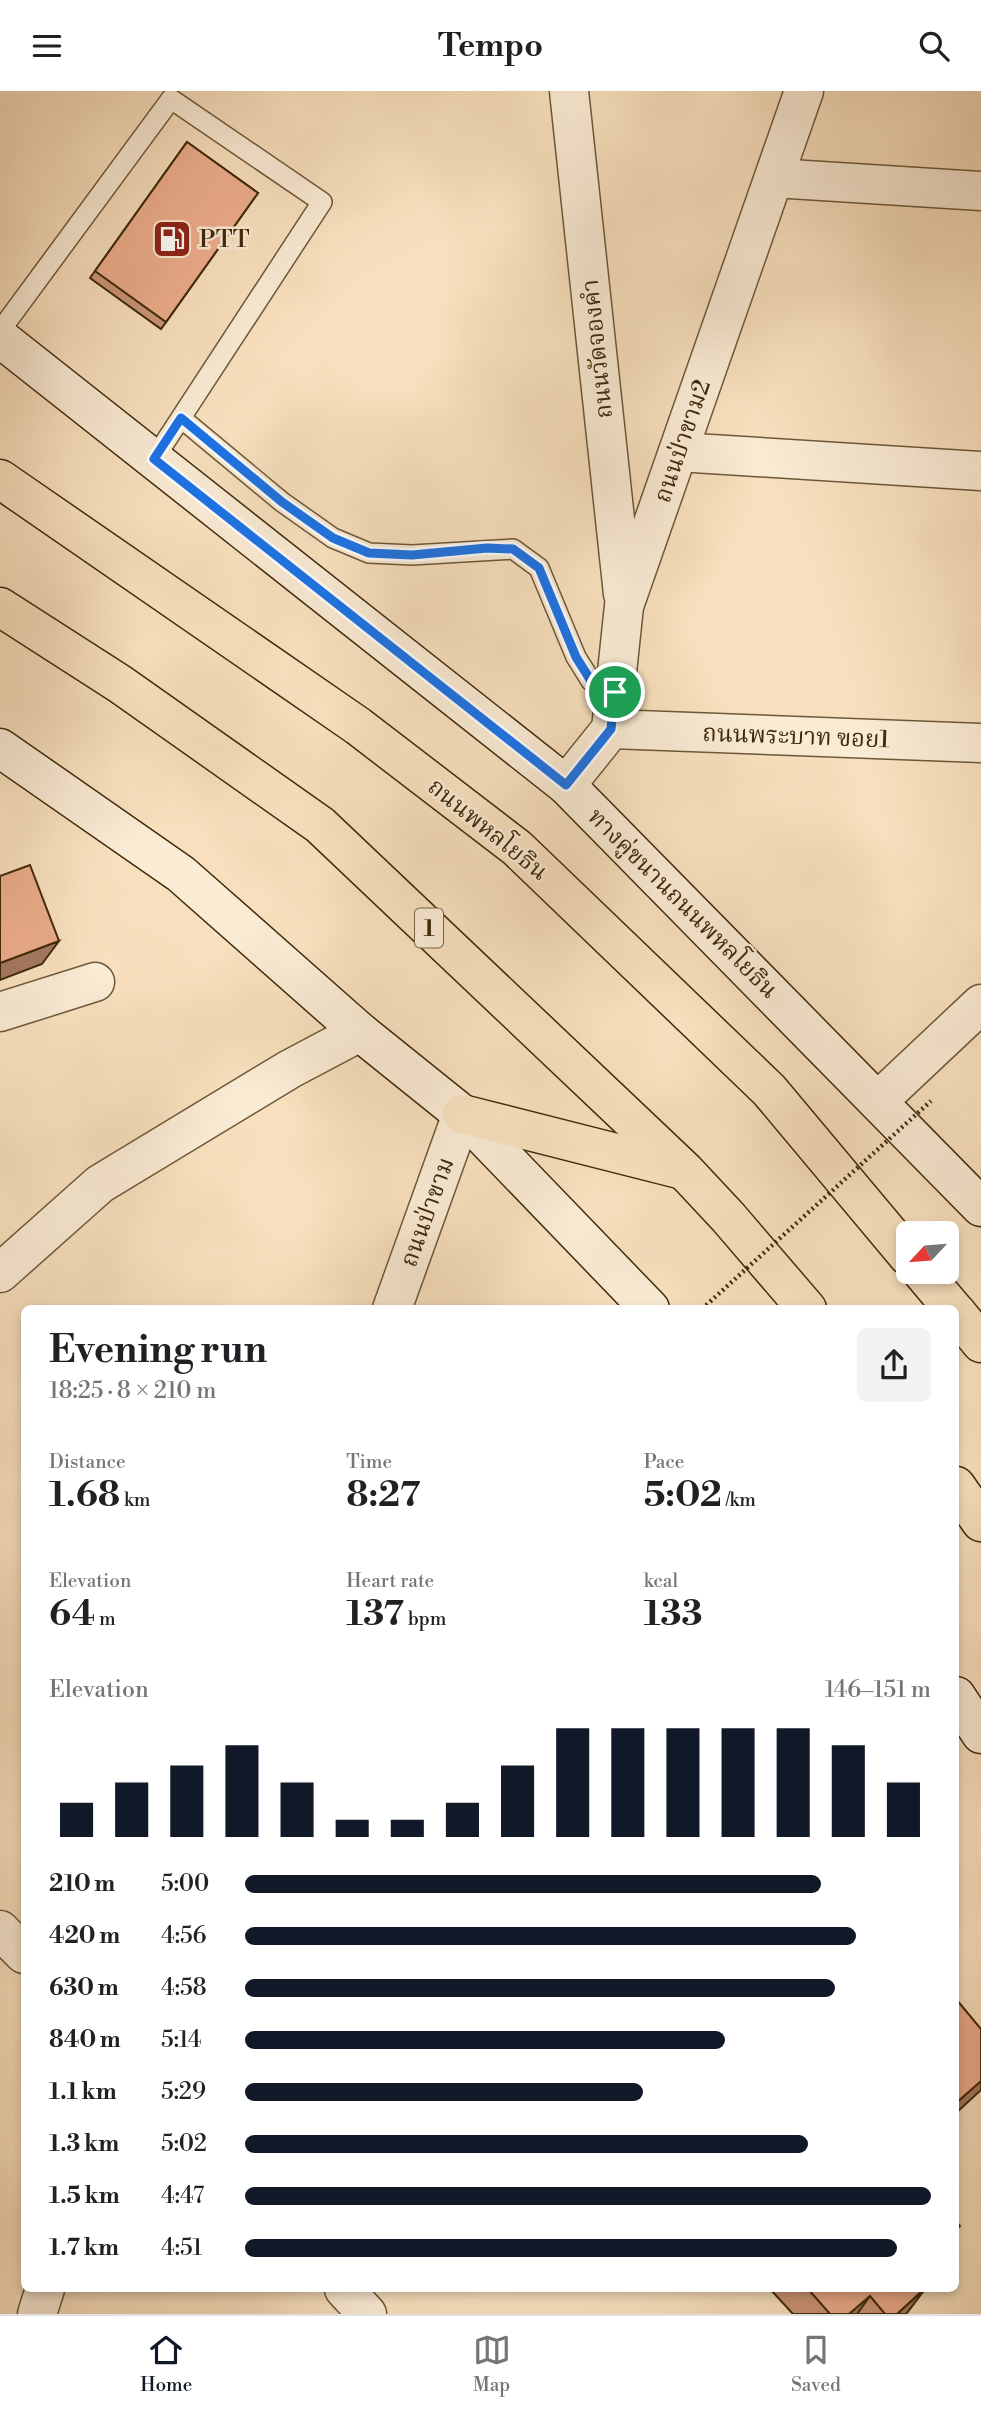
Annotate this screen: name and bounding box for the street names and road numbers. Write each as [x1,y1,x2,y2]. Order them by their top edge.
street label: ถนนวัดจองคำ [576,278,620,420]
street label: ถนนป่าขาม2 [648,376,718,507]
street label: ถนนพระบาท ฃอย1 [702,719,891,755]
street label: ถนนพหลโยธิน [421,769,556,887]
street label: ทางคู่ขนานถนนพหลโยธิน [581,799,787,1005]
road number: 1 [415,909,443,947]
street label: ถนนป่าขาม [394,1153,462,1271]

